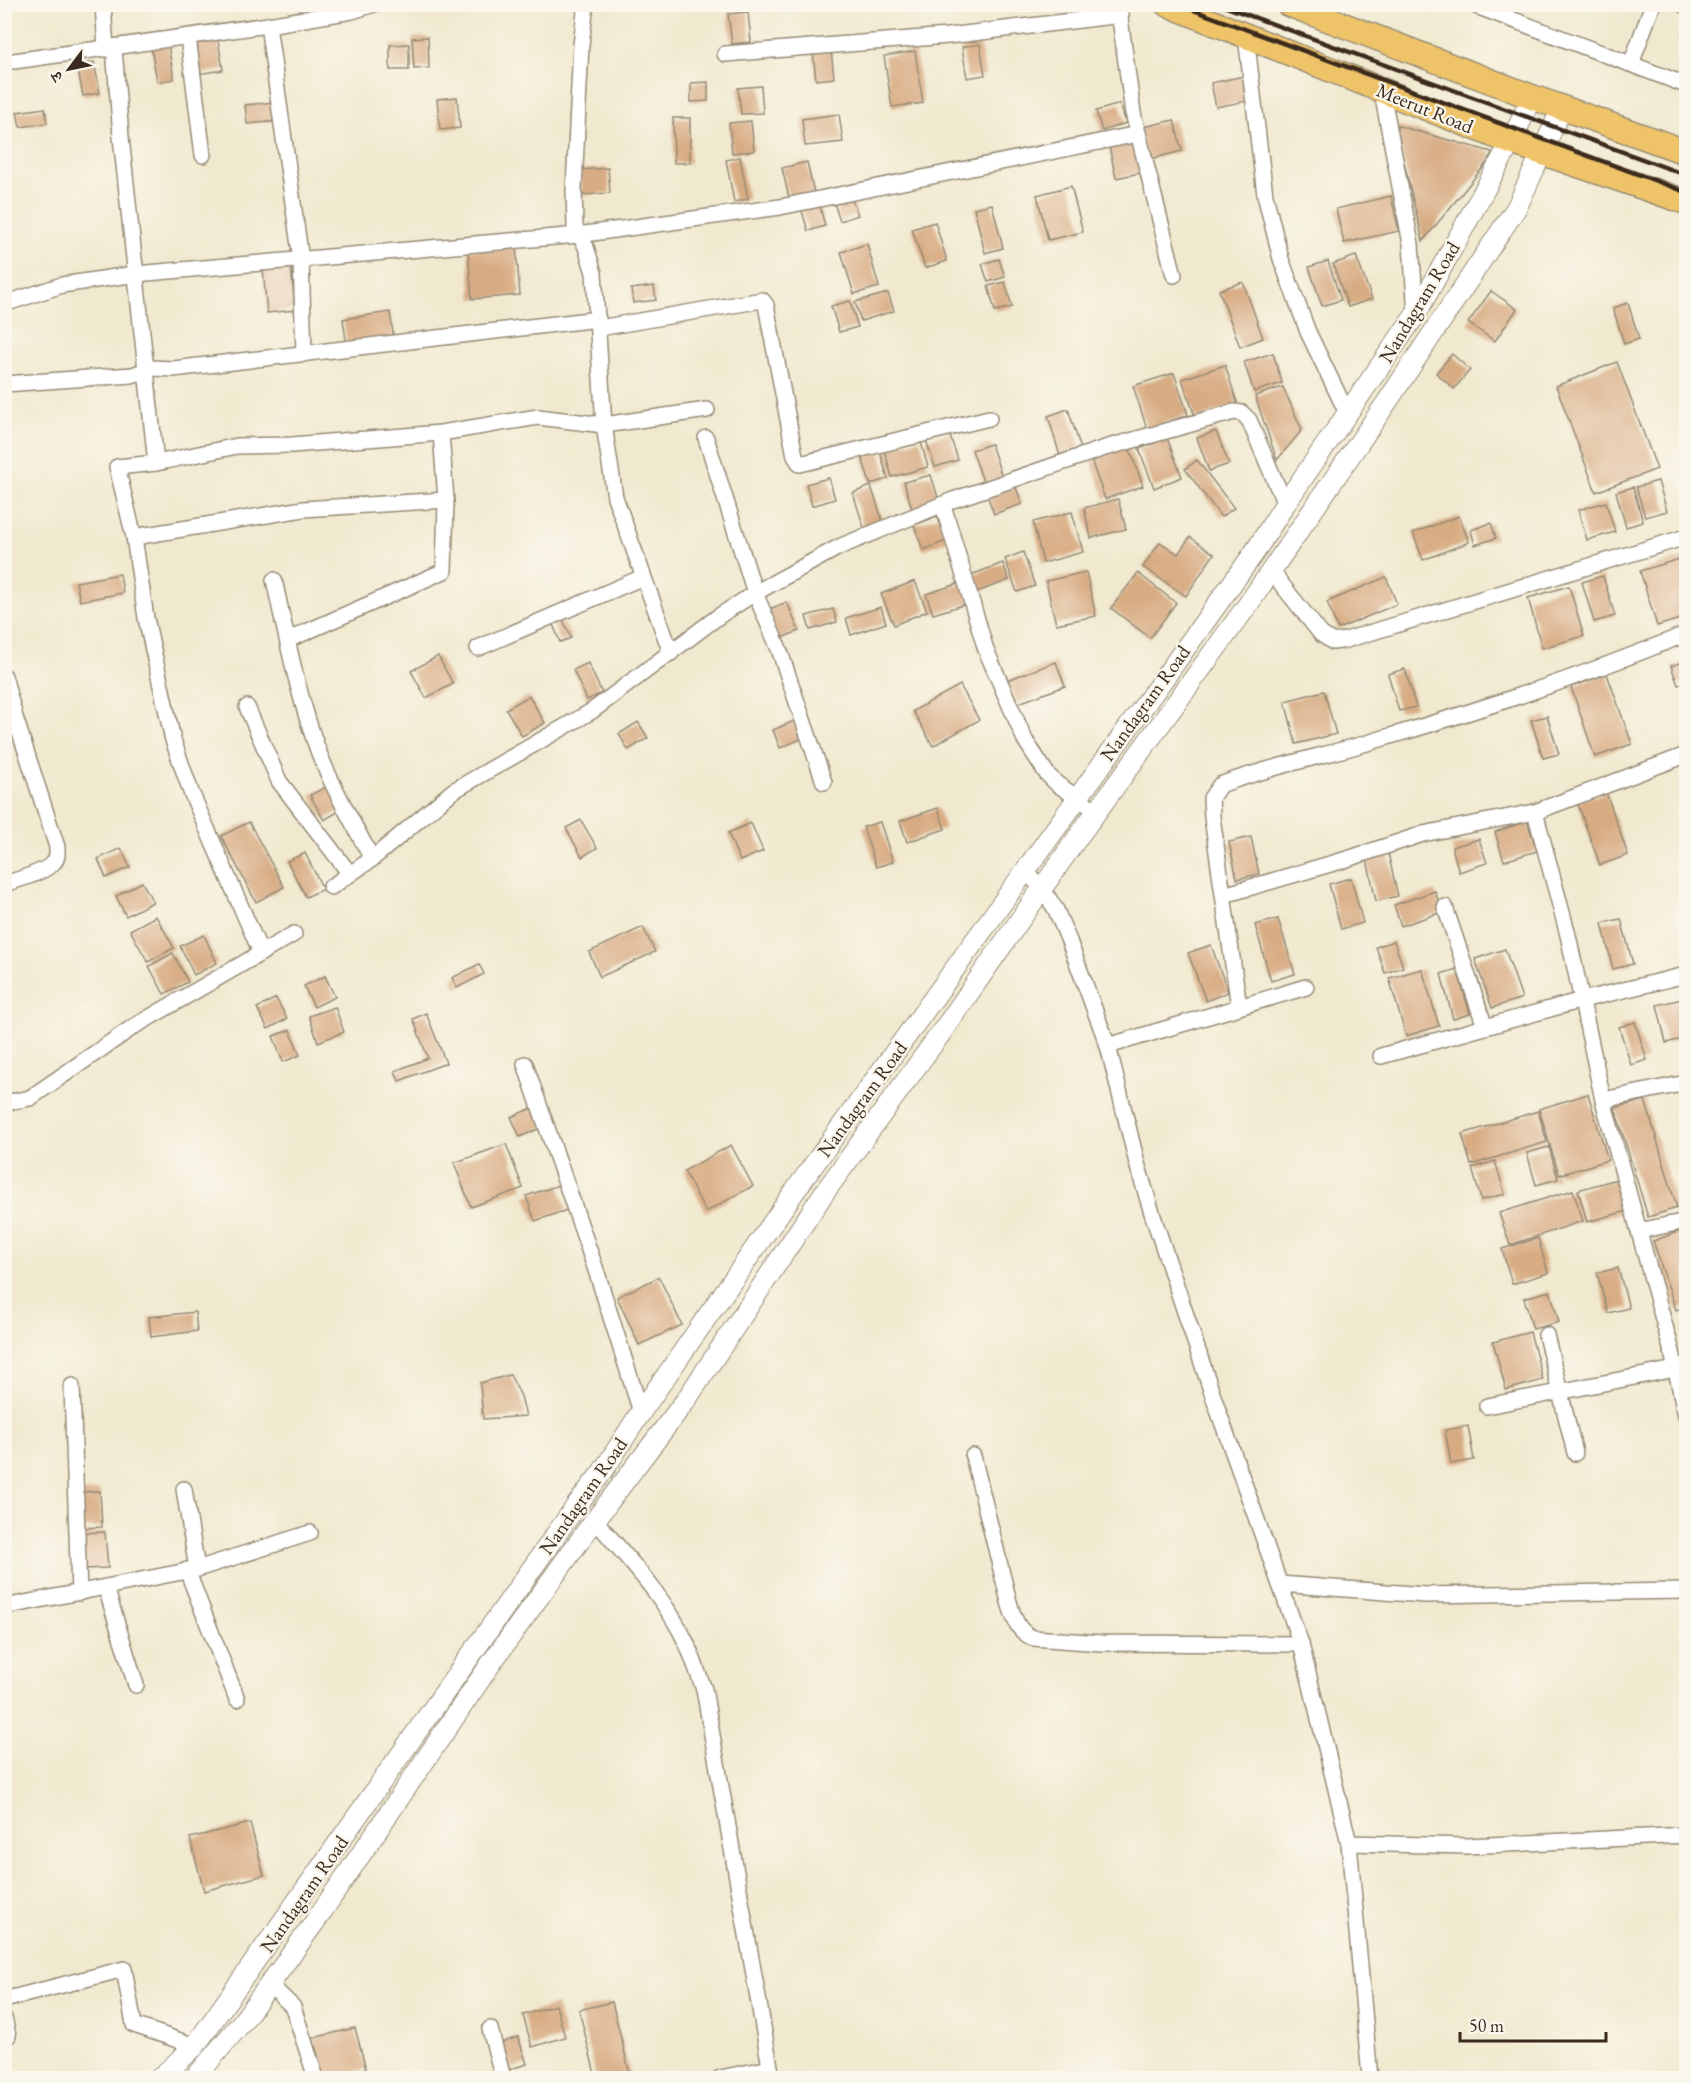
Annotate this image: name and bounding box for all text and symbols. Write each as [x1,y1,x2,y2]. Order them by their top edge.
north arrow [39,39,99,99]
text: उ [45,66,68,87]
street label: Meerut Road [1373,77,1478,140]
street label: Nandagram Road [1373,236,1466,368]
street label: Nandagram Road [1094,639,1196,766]
street label: Nandagram Road [811,1035,913,1162]
street label: Nandagram Road [533,1432,634,1560]
street label: Nandagram Road [254,1830,355,1958]
scale bar [1460,2005,1606,2043]
text: 50 m [1469,2014,1504,2037]

